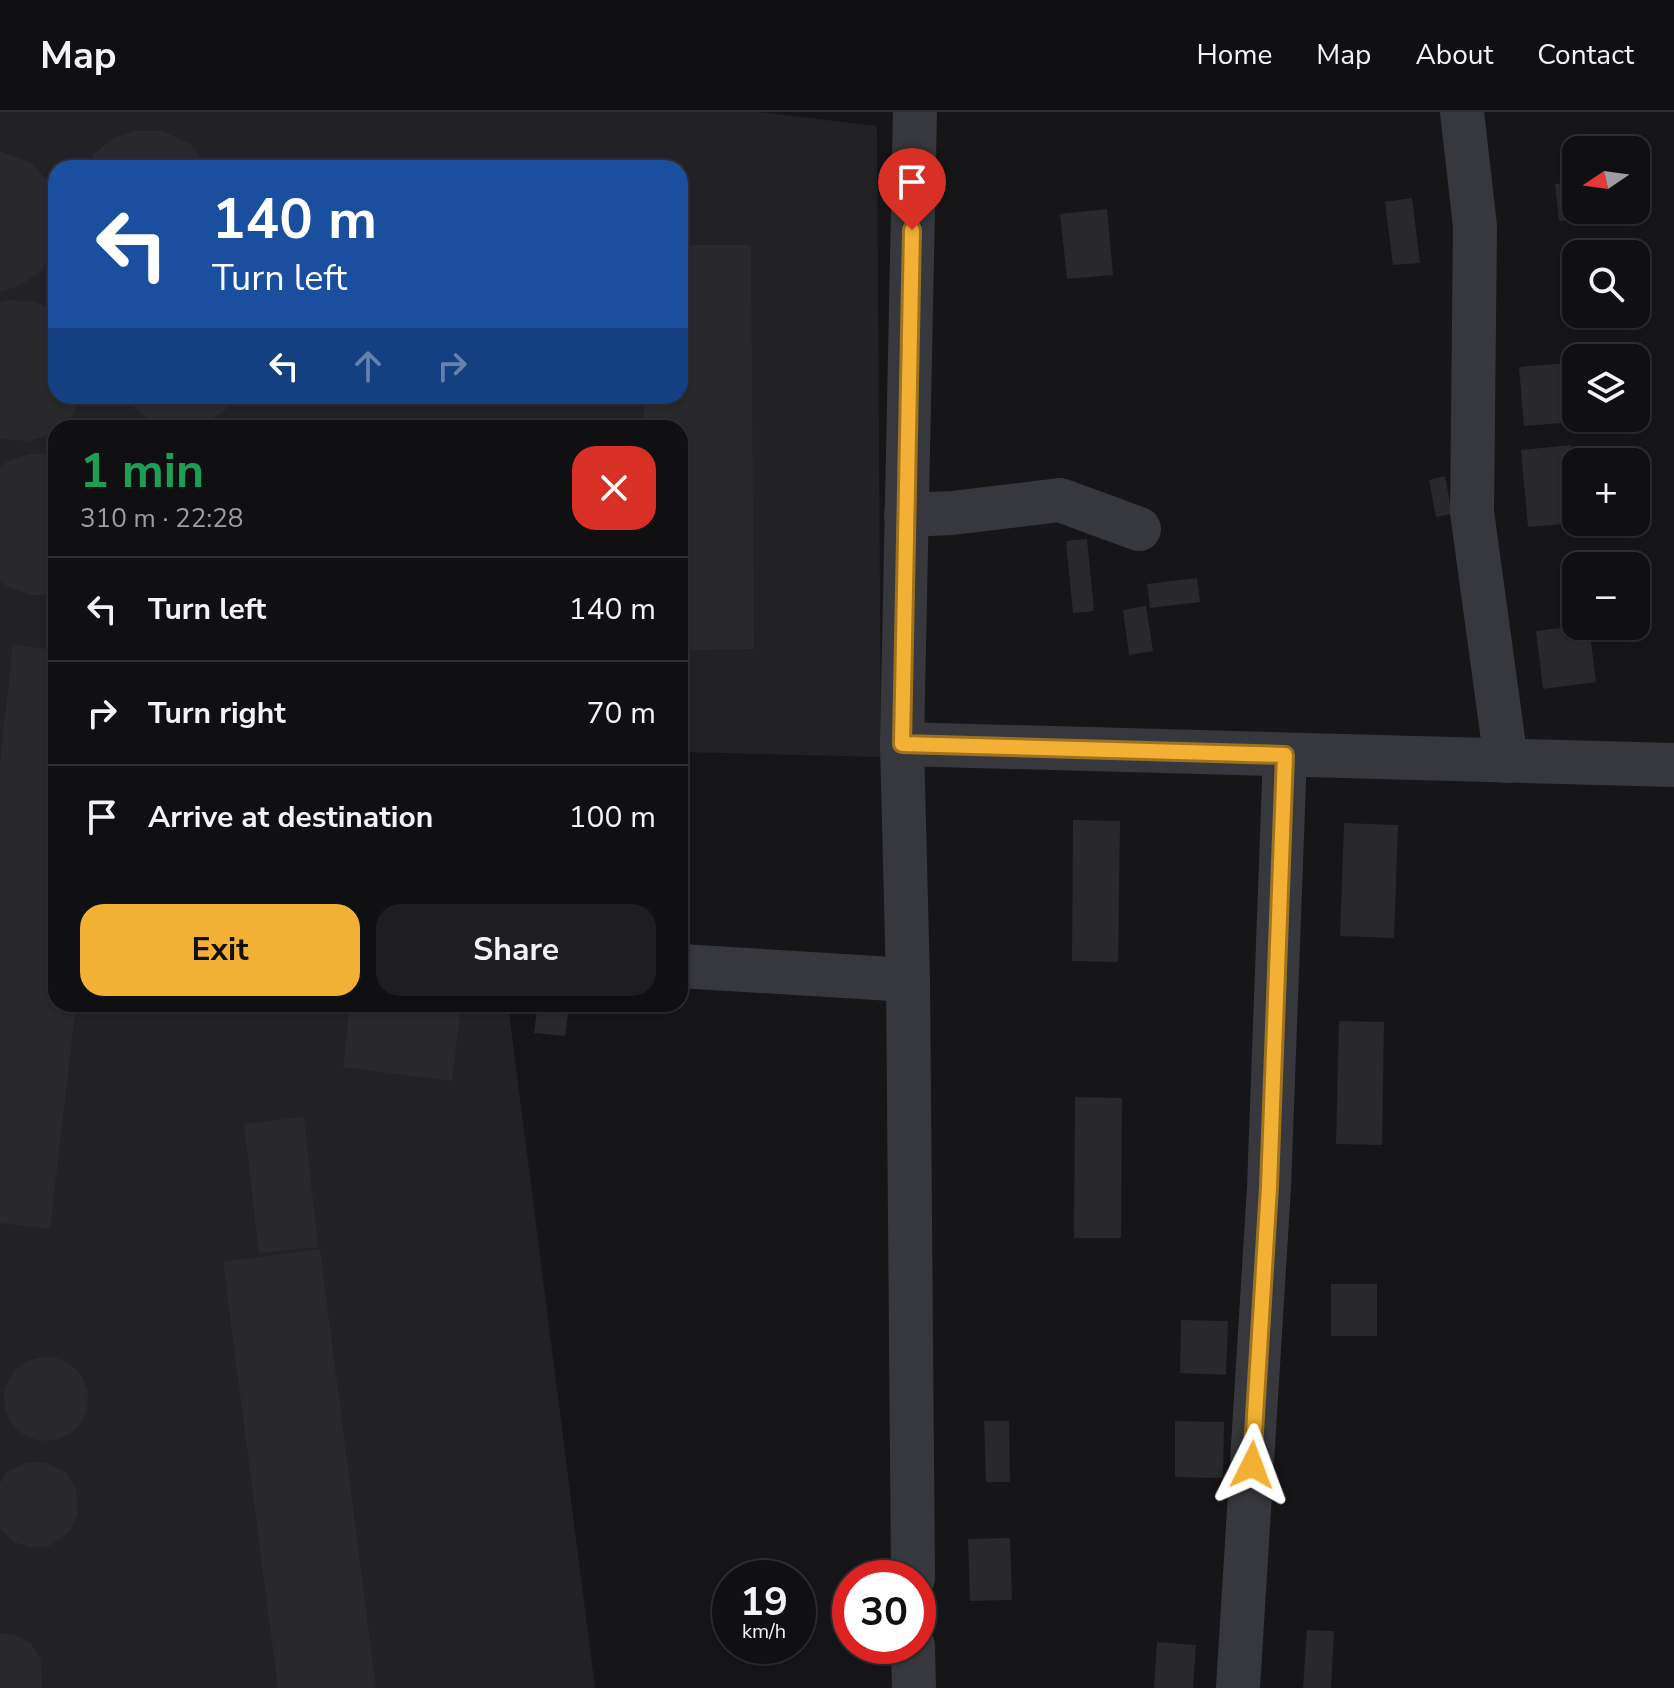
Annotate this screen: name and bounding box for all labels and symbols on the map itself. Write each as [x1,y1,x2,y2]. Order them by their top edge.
north arrow [1562,136,1650,224]
pin [878,148,946,230]
position arrow [1210,1423,1294,1507]
speed limit sign: 30 [832,1560,936,1664]

